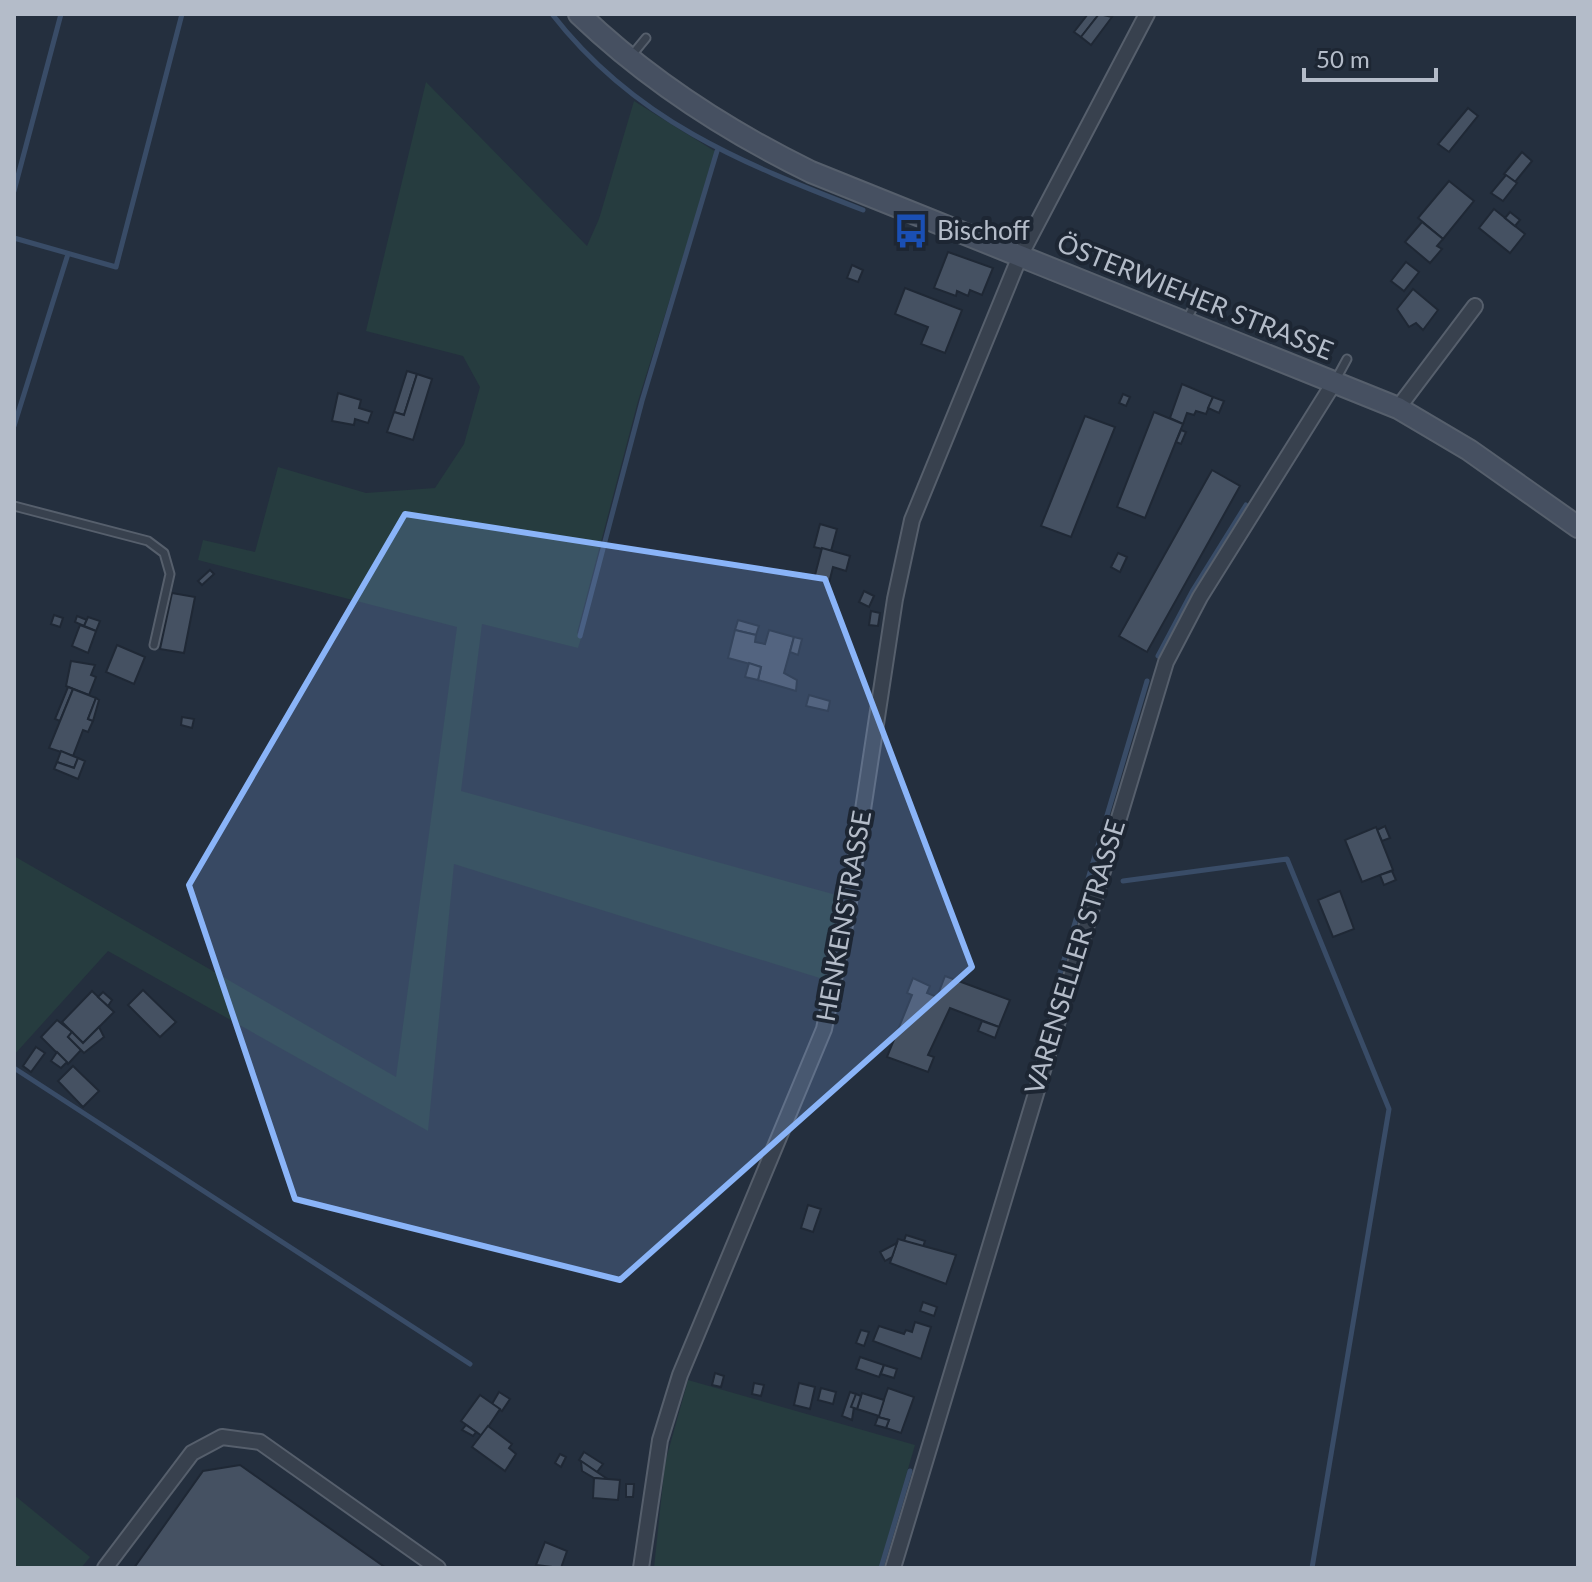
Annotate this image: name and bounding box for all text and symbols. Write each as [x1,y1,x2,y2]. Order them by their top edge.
scale bar [1304,32,1436,82]
text: 50 m [1316,44,1370,73]
bus stop icon: Bischoff [892,212,930,250]
place label: Bischoff [937,214,1030,246]
street label: ÖSTERWIEHER STRASSE [1053,226,1338,366]
street label: HENKENSTRASSE [809,808,877,1024]
street label: VARENSELLER STRASSE [1017,816,1131,1098]

